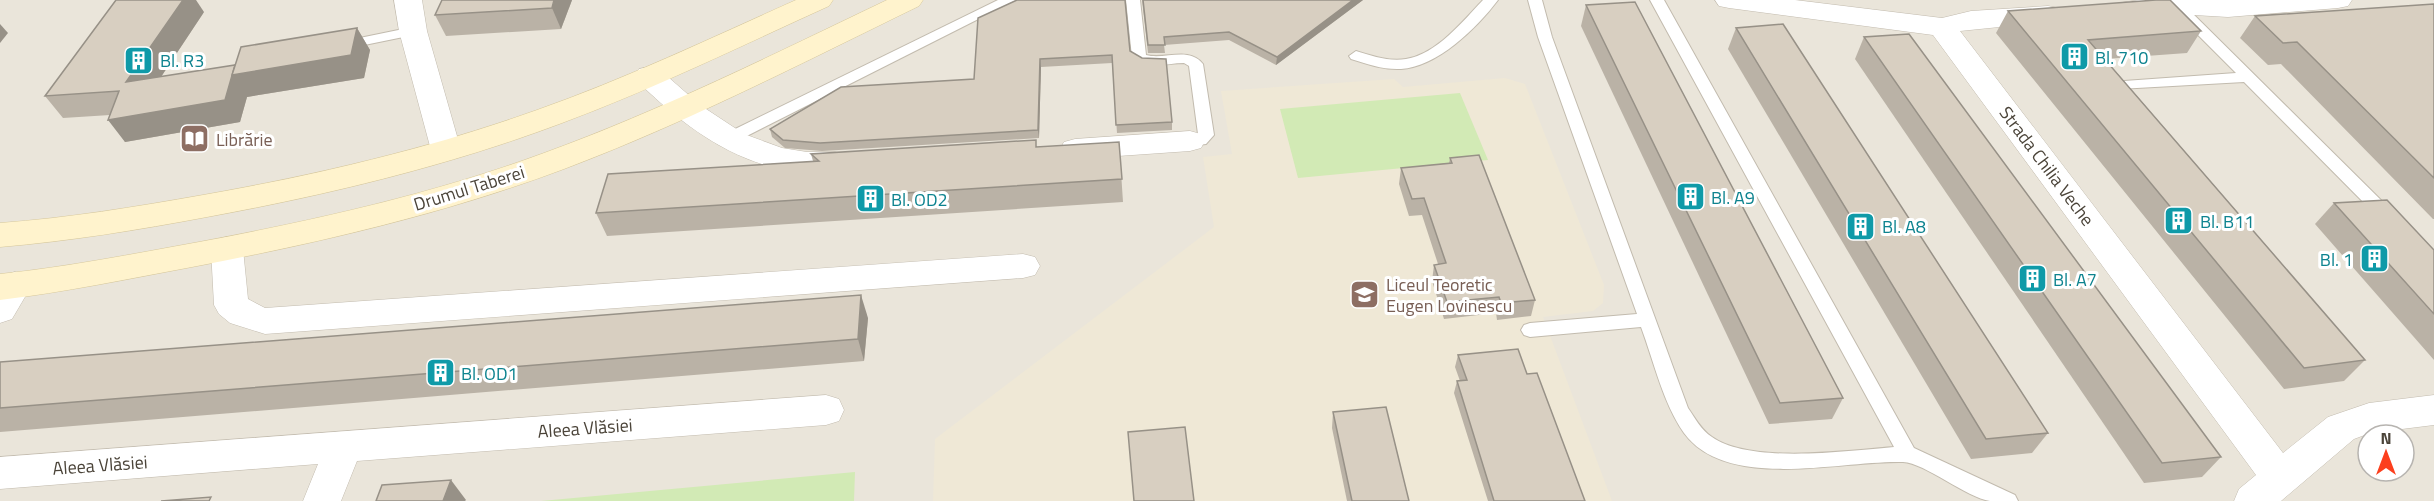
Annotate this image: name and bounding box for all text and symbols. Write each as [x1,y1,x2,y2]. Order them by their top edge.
building icon: Bl. 710 [2058,41,2090,73]
building icon: Bl. R3 [123,44,155,76]
place label: Bl. 710 [2095,44,2148,71]
place label: Bl. R3 [160,47,204,74]
street label: Strada Chilia Veche [1993,100,2101,232]
library icon: Librărie [179,123,211,155]
place label: Librărie [216,126,273,153]
street label: Drumul Taberei [410,158,528,218]
building icon: Bl. A9 [1674,181,1706,213]
building icon: Bl. OD2 [854,183,886,215]
place label: Bl. A9 [1711,184,1755,211]
place label: Bl. OD2 [891,186,948,213]
building icon: Bl. B11 [2163,205,2195,237]
place label: Bl. B11 [2200,208,2254,235]
building icon: Bl. A8 [1845,210,1877,242]
place label: Bl. A8 [1882,213,1926,240]
building icon: Bl. 1 [2358,243,2390,275]
place label: Bl. 1 [2320,246,2353,273]
building icon: Bl. A7 [2016,263,2048,295]
place label: Bl. A7 [2053,266,2097,293]
place label: Liceul Teoretic Eugen Lovinescu [1386,271,1512,319]
school or university icon: Liceul Teoretic Eugen Lovinescu [1349,278,1381,310]
building icon: Bl. OD1 [424,357,456,389]
place label: Bl. OD1 [461,360,518,387]
street label: Aleea Vlăsiei [537,411,633,445]
north arrow [2356,423,2416,483]
text: N [2380,426,2392,450]
street label: Aleea Vlăsiei [52,448,148,482]

